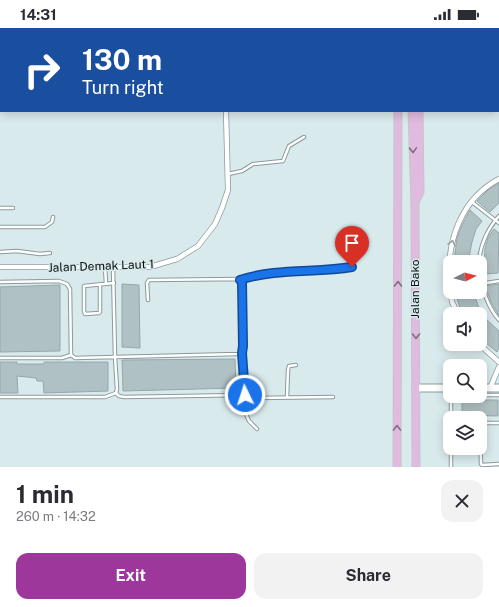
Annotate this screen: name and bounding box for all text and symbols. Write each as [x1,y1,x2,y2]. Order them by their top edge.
text: 14:31 [20,6,57,23]
text: 130 m [82,43,162,76]
icon: right [16,44,68,96]
text: Turn right [82,77,164,98]
one-way arrow [408,147,417,153]
pin [335,226,369,267]
icon: arrive [341,232,363,254]
one-way arrow [447,240,456,247]
north arrow [443,255,487,299]
map controls [443,255,487,455]
street label: Jalan Demak Laut 1 [48,257,154,275]
street label: Jalan Bako [408,259,422,319]
one-way arrow [394,281,402,287]
button: sound [443,307,487,351]
one-way arrow [412,333,420,339]
button: search [443,359,487,403]
position arrow [224,374,266,416]
button: layers [443,411,487,455]
one-way arrow [393,425,401,431]
text: 1 min [16,480,74,508]
button: close [441,480,483,522]
text: 260 m · 14:32 [16,509,96,524]
button: Exit [16,553,246,599]
button: Share [254,553,483,599]

